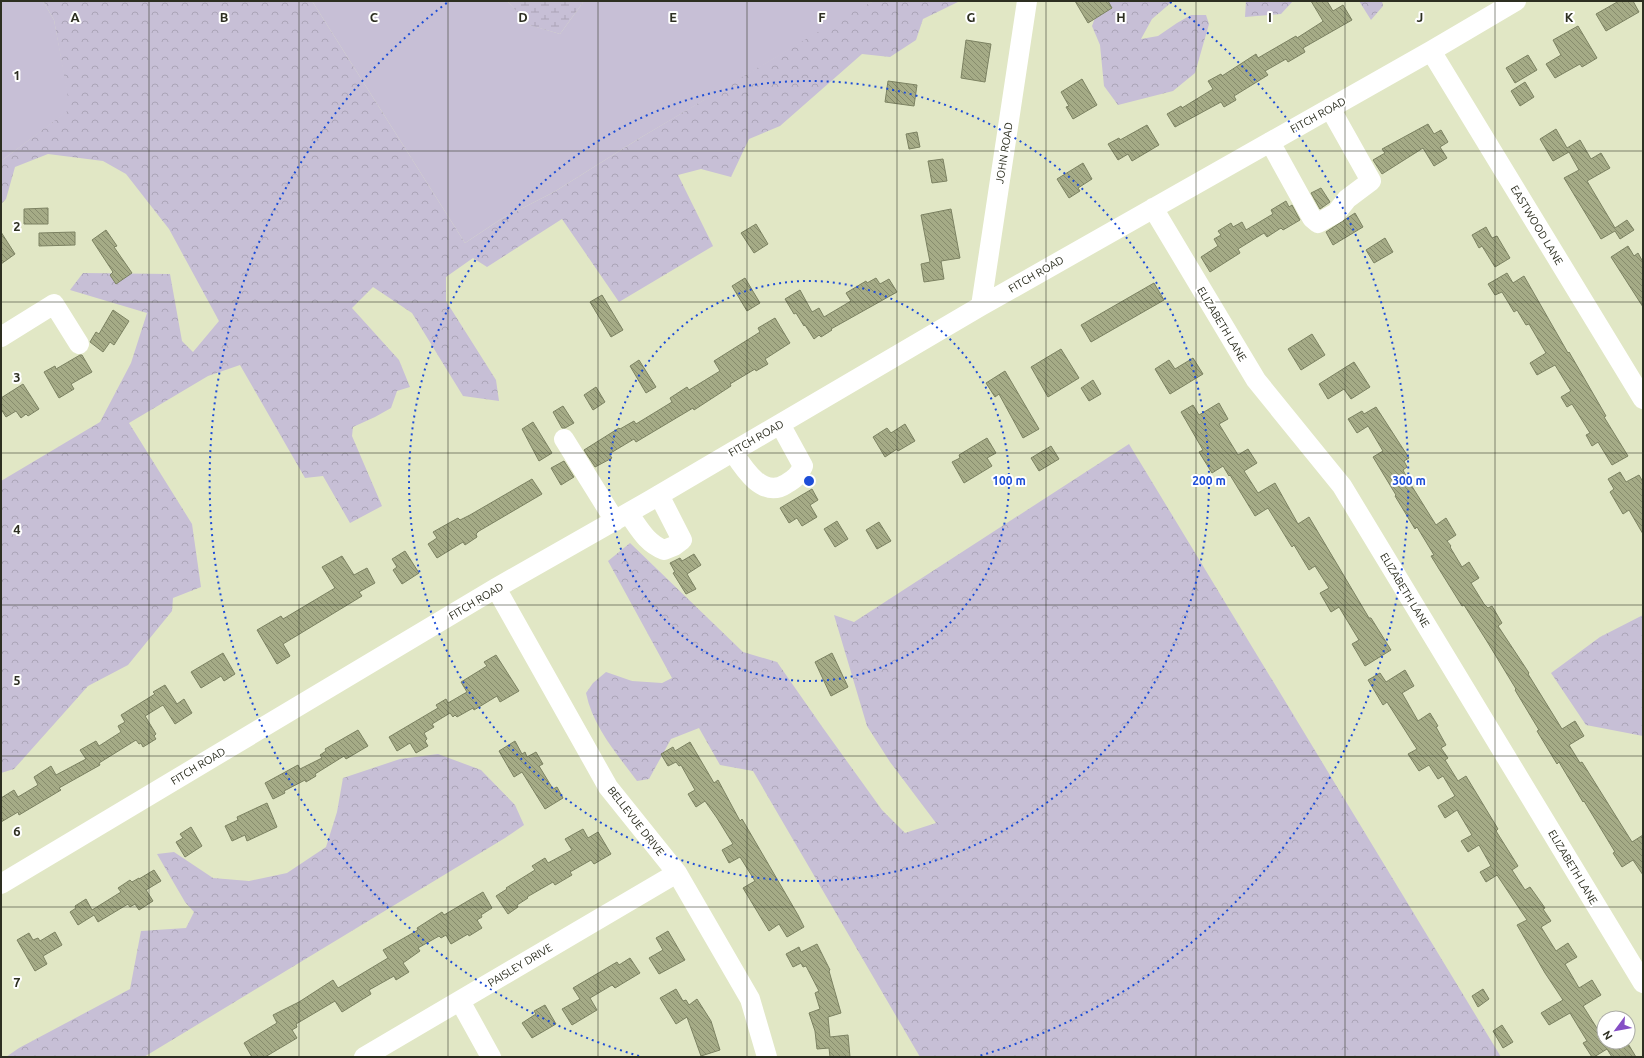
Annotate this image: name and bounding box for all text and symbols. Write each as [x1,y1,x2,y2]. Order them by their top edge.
text: A [70,10,80,24]
text: B [220,10,229,24]
text: C [370,10,379,24]
text: D [518,10,528,24]
text: E [669,10,677,24]
text: F [818,10,826,24]
text: G [967,10,976,24]
text: H [1116,10,1126,24]
text: I [1268,10,1272,24]
text: J [1417,10,1423,24]
text: K [1565,10,1574,24]
text: 1 [13,68,21,82]
street label: FITCH ROAD [1288,95,1348,135]
street label: JOHN ROAD [993,121,1015,185]
street label: EASTWOOD LANE [1509,183,1565,267]
text: 2 [13,219,21,233]
street label: FITCH ROAD [1006,253,1066,295]
street label: ELIZABETH LANE [1195,285,1249,363]
text: 3 [13,370,21,384]
street label: FITCH ROAD [726,417,786,459]
centre of rings [802,474,816,488]
text: 100 m [992,474,1026,487]
text: 200 m [1192,474,1226,487]
text: 300 m [1392,474,1426,487]
text: 4 [13,522,21,536]
street label: ELIZABETH LANE [1378,551,1432,629]
street label: FITCH ROAD [446,580,506,622]
text: 5 [13,673,21,687]
street label: FITCH ROAD [168,745,228,787]
street label: BELLEVUE DRIVE [605,784,667,858]
text: 6 [13,824,21,838]
street label: ELIZABETH LANE [1546,828,1600,906]
street label: PAISLEY DRIVE [486,941,554,989]
text: 7 [13,975,21,989]
north arrow [1596,1010,1636,1050]
text: N [1600,1029,1615,1042]

